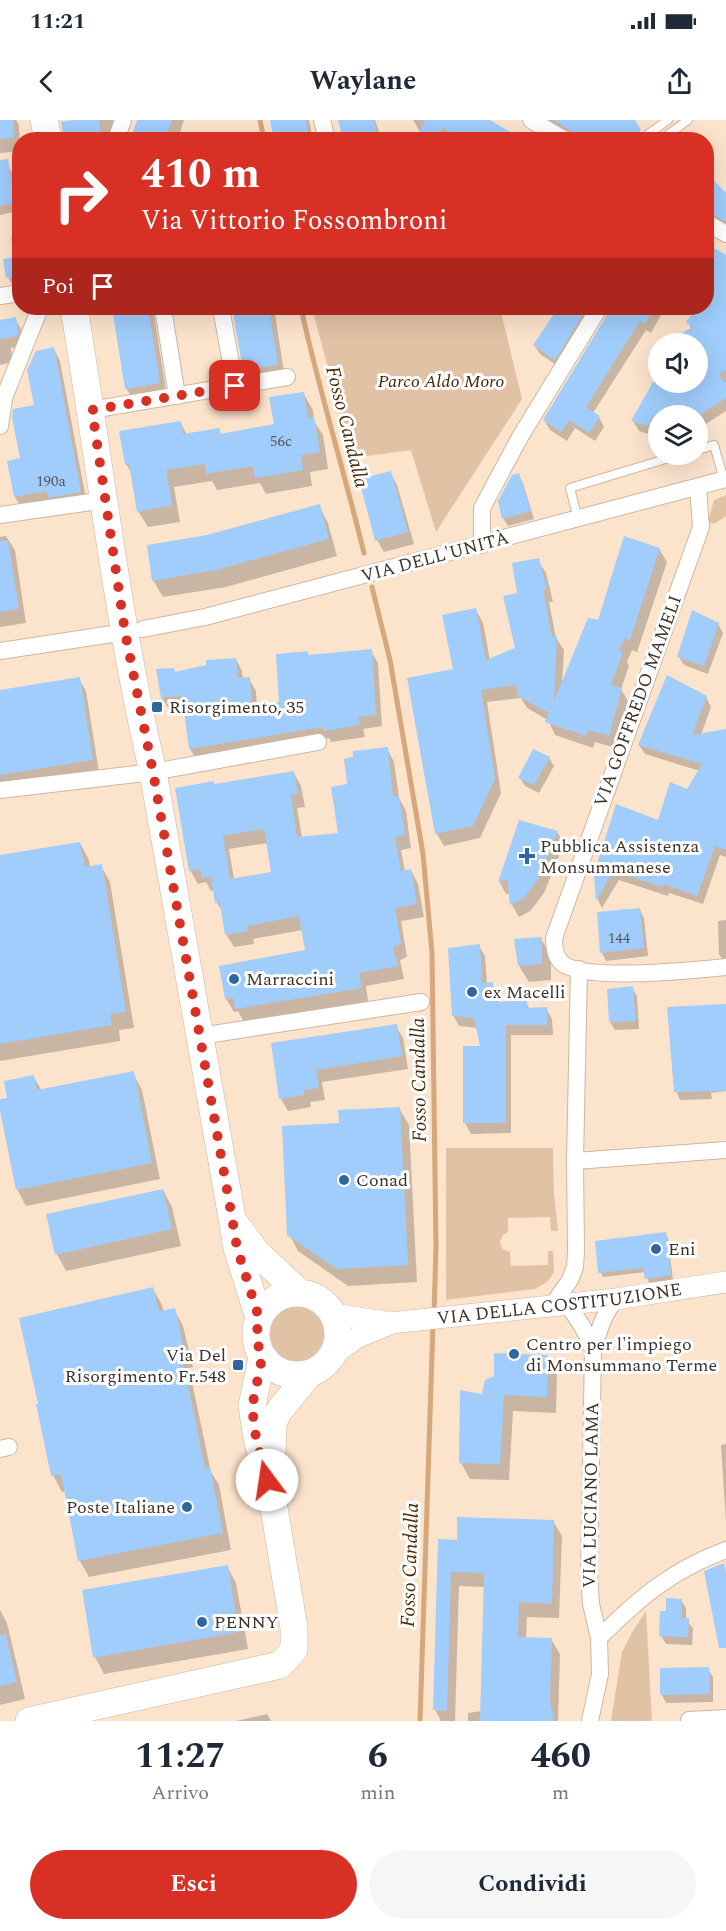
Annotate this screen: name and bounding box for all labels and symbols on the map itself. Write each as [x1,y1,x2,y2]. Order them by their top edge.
pin [209,360,260,411]
water label: Fosso Candalla [317,363,377,491]
park label: Parco Aldo Moro [378,368,504,395]
house number: 56c [270,430,292,453]
house number: 190a [36,470,67,493]
street label: VIA DELL'UNITÀ [358,524,512,590]
street label: VIA GOFFREDO MAMELI [587,591,689,811]
place label: Risorgimento, 35 [169,694,304,721]
marker: Risorgimento, 35 [150,700,164,714]
place label: Pubblica Assistenza Monsummanese [540,833,700,881]
marker: Pubblica Assistenza Monsummanese [518,847,536,865]
house number: 144 [608,927,631,950]
place label: Marraccini [246,966,334,993]
marker: Marraccini [227,972,241,986]
place label: ex Macelli [484,979,566,1006]
marker: ex Macelli [465,985,479,999]
water label: Fosso Candalla [403,1017,435,1143]
place label: Conad [356,1167,408,1194]
marker: Conad [337,1173,351,1187]
place label: Eni [668,1236,696,1263]
marker: Eni [649,1242,663,1256]
street label: VIA DELLA COSTITUZIONE [435,1276,683,1332]
place label: Centro per l'impiego di Monsummano Terme [526,1331,717,1379]
place label: Via Del Risorgimento Fr.548 [65,1342,226,1390]
marker: Centro per l'impiego di Monsummano Terme [507,1347,521,1361]
marker: Via Del Risorgimento Fr.548 [231,1358,245,1372]
street label: VIA LUCIANO LAMA [576,1402,606,1588]
position arrow [235,1448,299,1512]
place label: Poste Italiane [66,1494,175,1521]
marker: Poste Italiane [180,1500,194,1514]
water label: Fosso Candalla [393,1502,427,1628]
place label: PENNY [214,1609,279,1636]
marker: PENNY [195,1615,209,1629]

